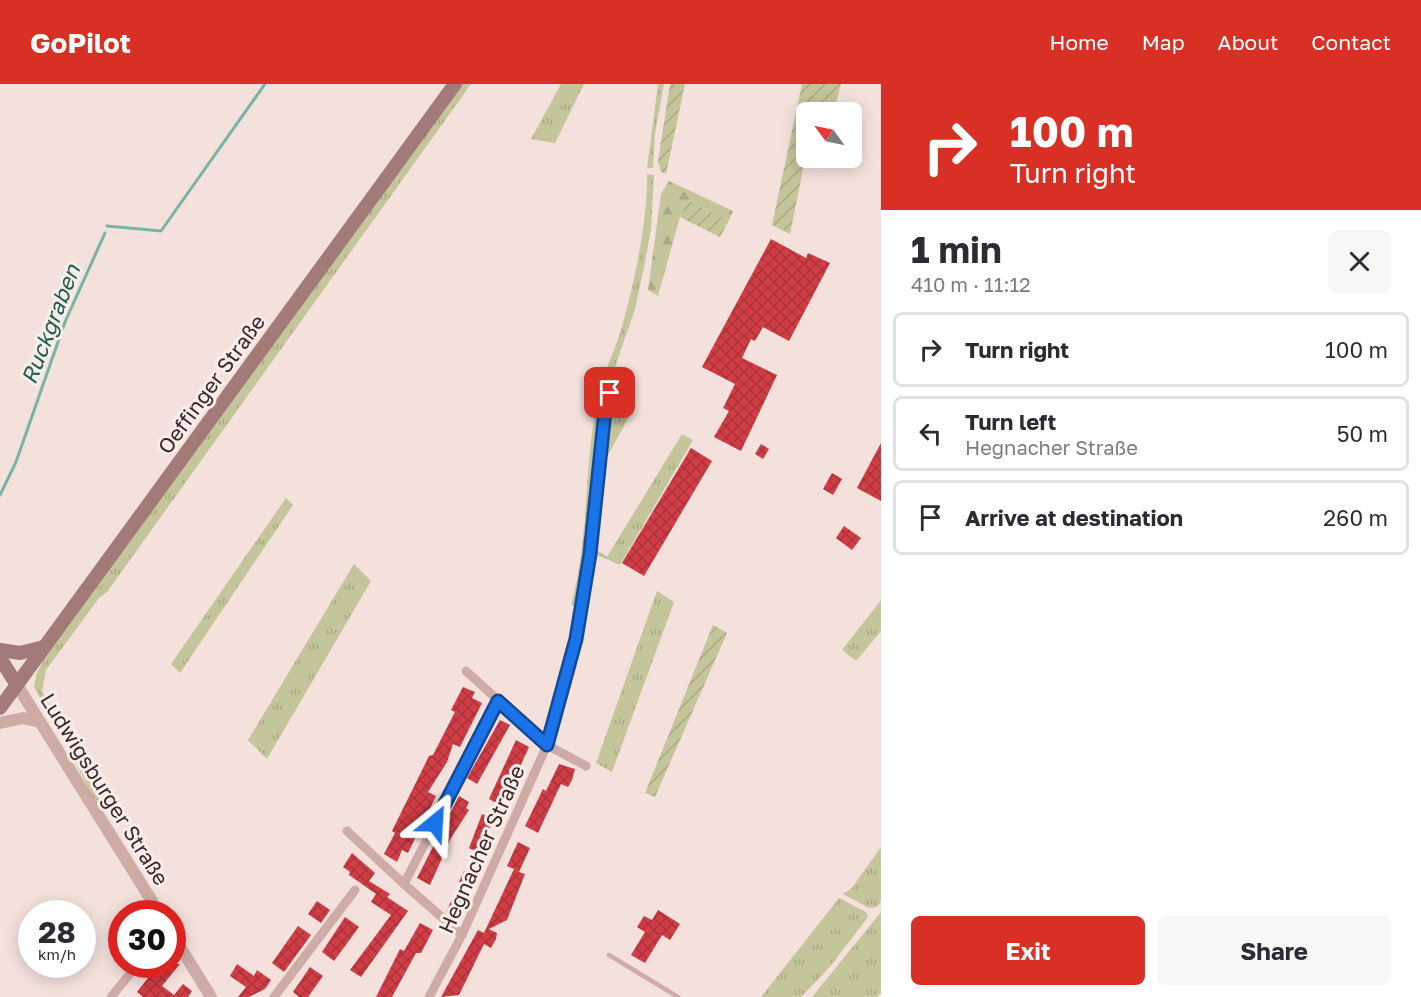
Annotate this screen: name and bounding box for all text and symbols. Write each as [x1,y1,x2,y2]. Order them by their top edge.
text: GoPilot [30,26,131,59]
text: Home [1049,29,1109,55]
text: Map [1142,29,1185,55]
text: About [1218,29,1278,55]
text: Contact [1311,29,1391,55]
north arrow [796,102,862,168]
map controls [796,102,862,168]
text: 100 m [1010,106,1133,156]
icon: right [911,108,989,186]
text: Turn right [1010,157,1136,189]
text: 1 min [911,228,1002,271]
button: close [1328,230,1391,293]
water label: Ruckgraben [15,259,86,388]
text: 410 m · 11:12 [911,272,1031,296]
street label: Oeffinger Straße [152,309,270,459]
icon: right [914,333,947,366]
text: Turn right [965,336,1069,363]
text: 100 m [1325,336,1388,363]
pin [584,367,635,418]
icon: arrive [593,376,626,409]
text: Turn left [965,408,1056,435]
icon: left [914,417,947,450]
text: 50 m [1337,420,1388,447]
text: Hegnacher Straße [965,435,1138,459]
icon: arrive [914,501,947,534]
text: Arrive at destination [965,504,1183,531]
text: 260 m [1323,504,1388,531]
street label: Ludwigsburger Straße [35,688,175,890]
street label: Hegnacher Straße [432,761,530,937]
position arrow [403,791,467,855]
speed limit sign: 30 [108,900,186,978]
text: 28 [38,914,76,950]
button: Exit [911,916,1145,985]
button: Share [1157,916,1391,985]
text: km/h [38,945,76,963]

